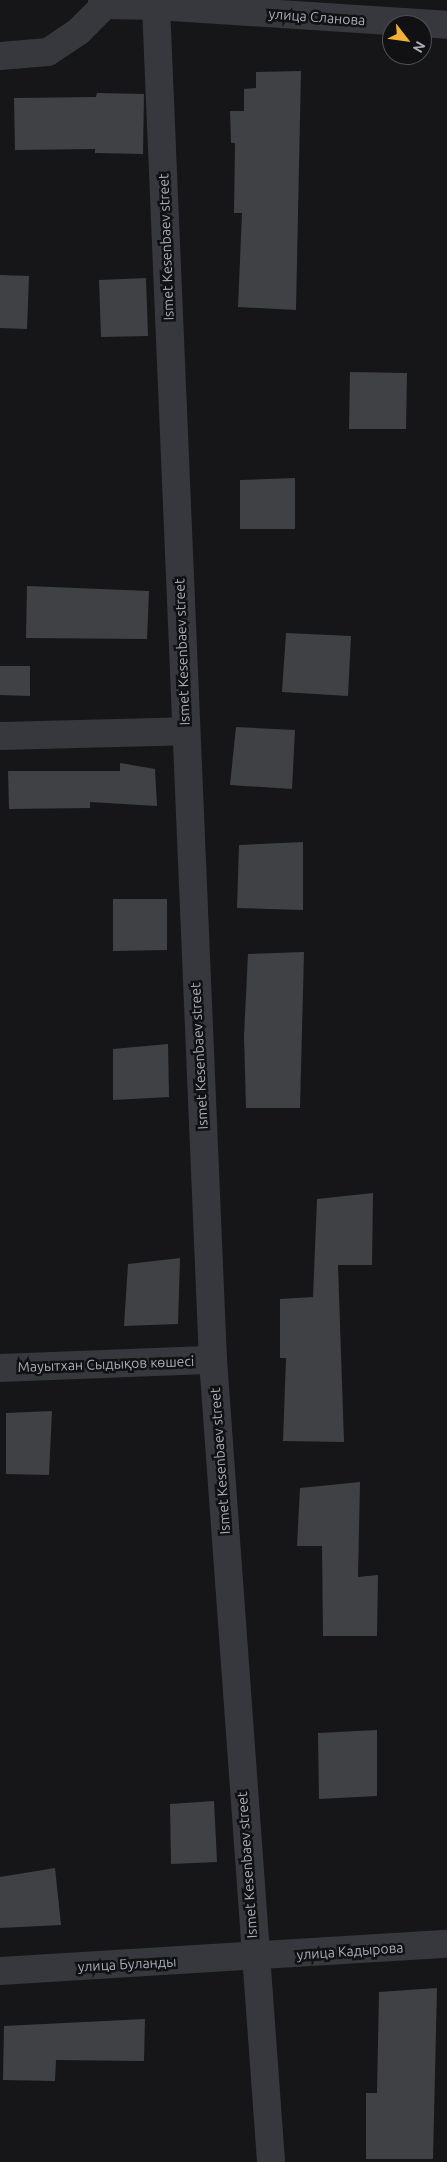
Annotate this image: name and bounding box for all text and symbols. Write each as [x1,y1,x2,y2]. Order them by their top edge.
street label: улица Сланова [268,5,366,29]
north arrow [382,15,432,65]
text: N [410,38,429,56]
street label: Ismet Kesenbaev street [155,173,177,321]
street label: Ismet Kesenbaev street [171,578,193,726]
street label: Ismet Kesenbaev street [187,982,211,1130]
street label: Мауытхан Сыдықов көшесі [17,1353,195,1375]
street label: Ismet Kesenbaev street [206,1387,234,1535]
street label: Ismet Kesenbaev street [233,1791,261,1939]
street label: улица Кадырова [296,1939,404,1963]
street label: улица Буланды [77,1953,177,1975]

